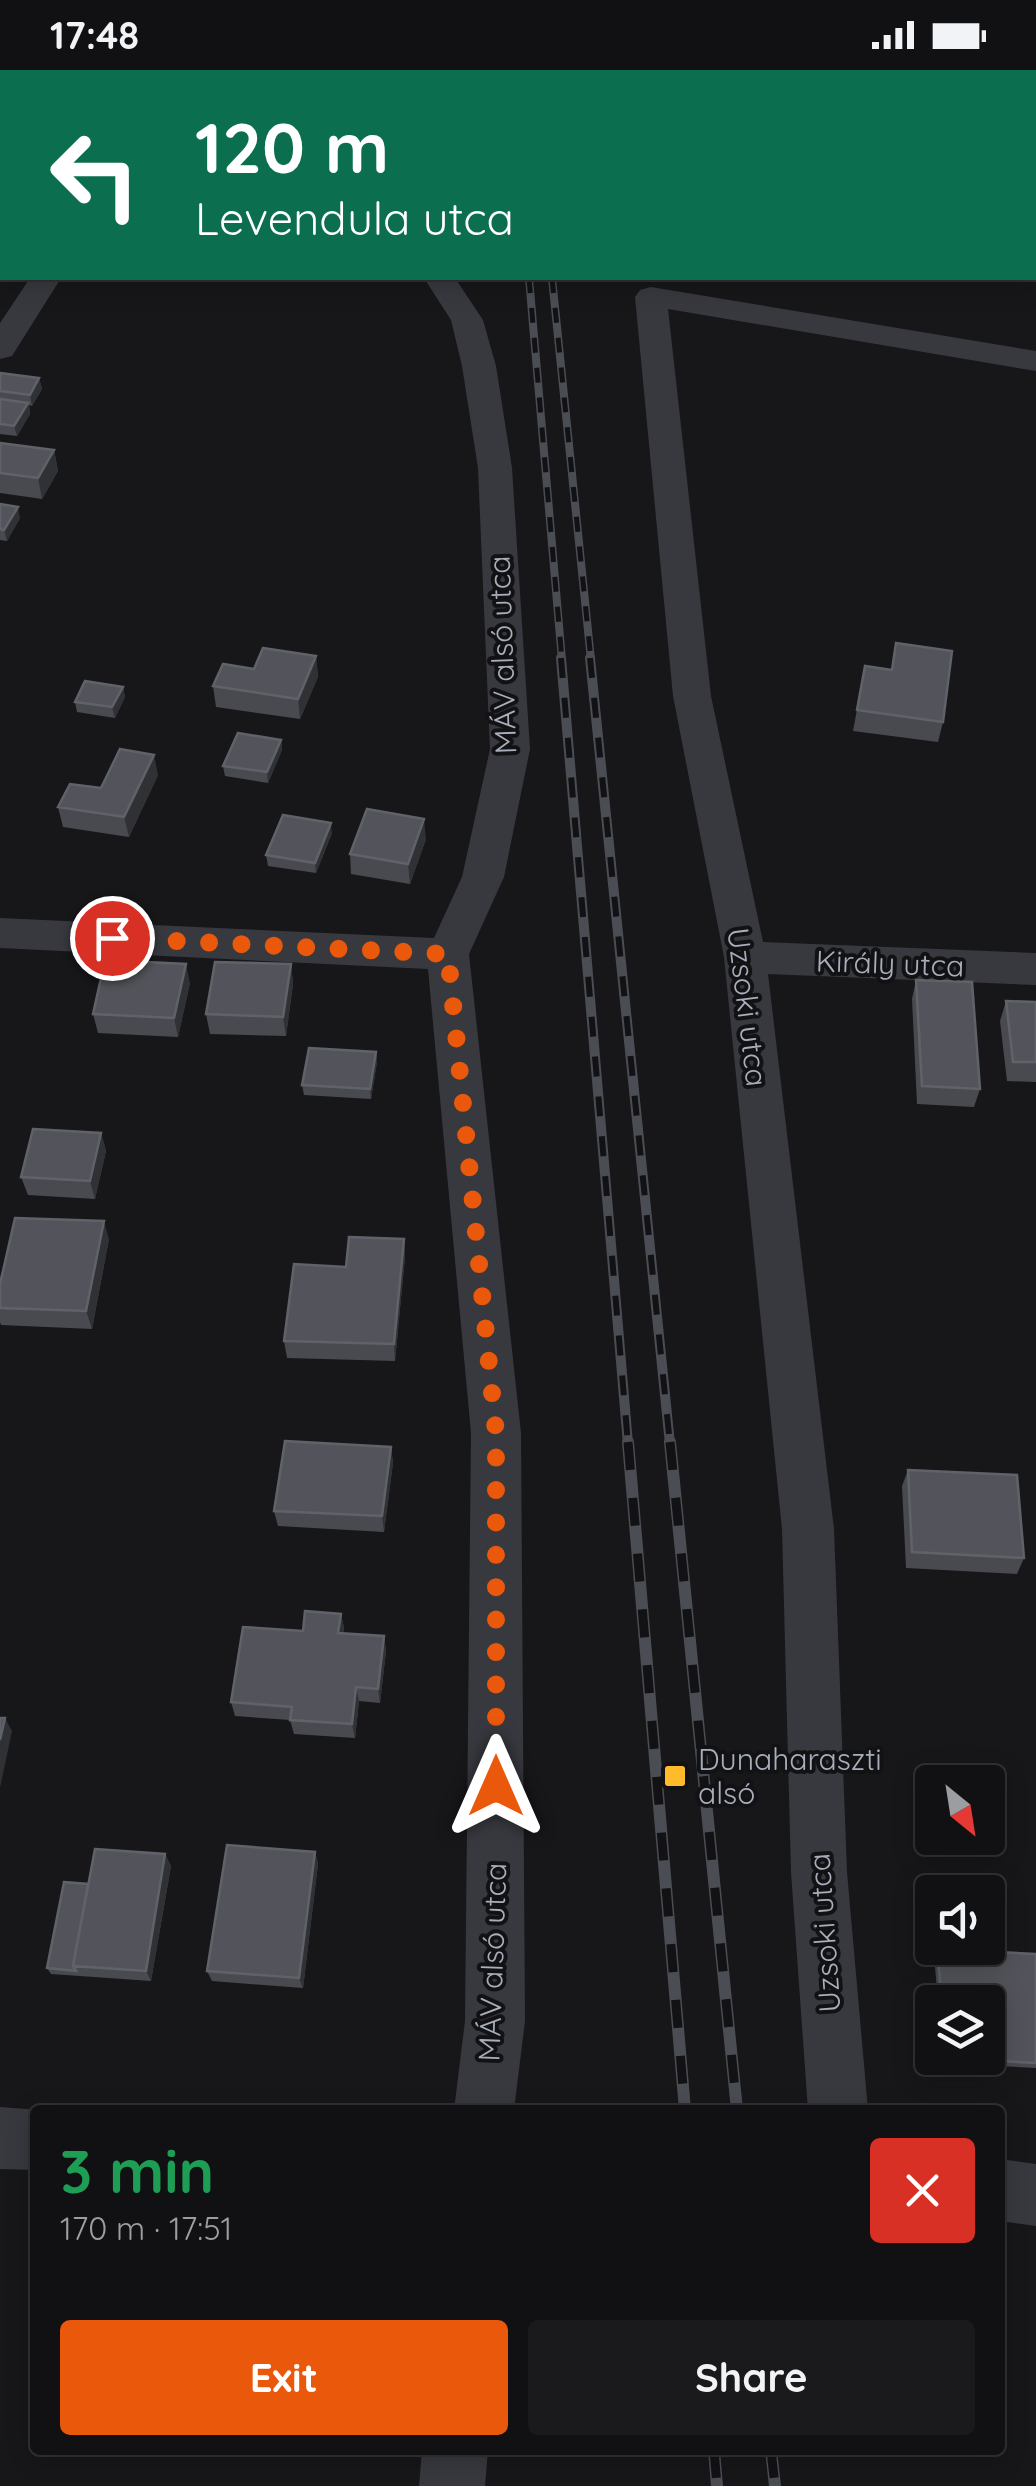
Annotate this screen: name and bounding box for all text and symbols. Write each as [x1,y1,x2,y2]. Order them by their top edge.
text: 17:48 [50,11,139,59]
text: 120 m [195,103,389,191]
icon: left [30,110,160,240]
text: Levendula utca [195,190,514,246]
street label: MÁV alsó utca [480,555,524,755]
pin [70,896,155,981]
icon: arrive [85,911,140,966]
street label: Uzsoki utca [719,926,777,1088]
street label: Király utca [815,941,965,985]
position arrow [444,1734,548,1838]
place label: Dunaharaszti alsó [698,1740,882,1812]
marker: Dunaharaszti alsó [662,1763,688,1789]
north arrow [915,1765,1005,1855]
map controls [915,1765,1005,2075]
street label: Uzsoki utca [799,1852,849,2014]
street label: MÁV alsó utca [470,1862,514,2062]
button: sound [915,1875,1005,1965]
button: layers [915,1985,1005,2075]
text: 3 min [60,2133,214,2208]
button: close [870,2138,975,2243]
text: 170 m · 17:51 [60,2208,232,2248]
button: Exit [60,2320,508,2435]
button: Share [528,2320,975,2435]

